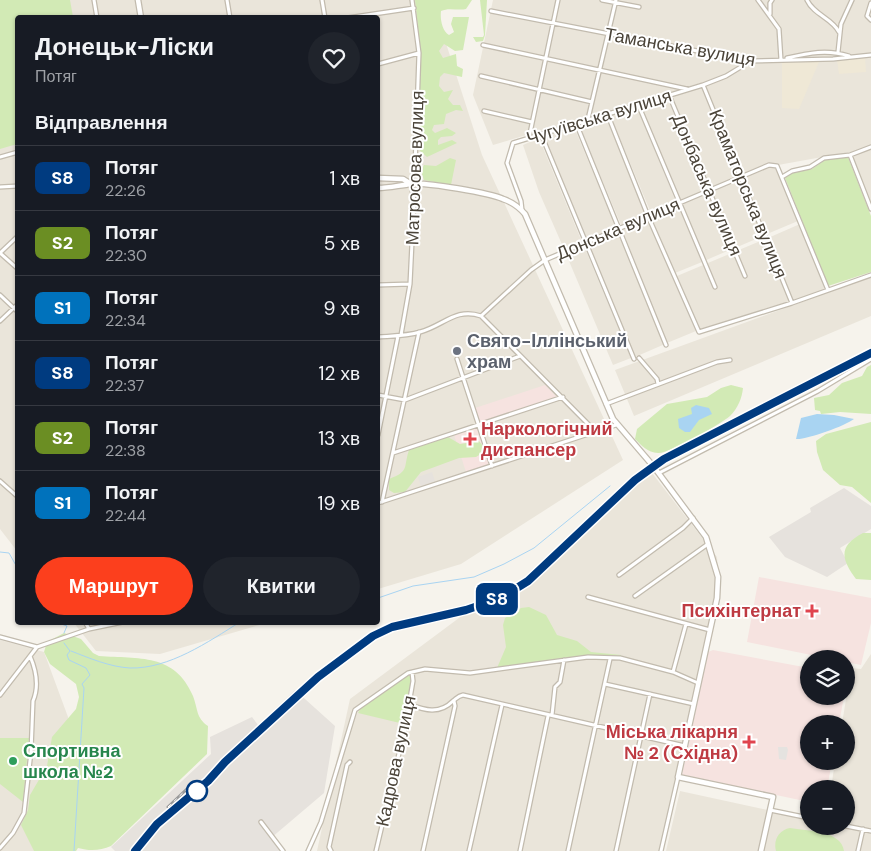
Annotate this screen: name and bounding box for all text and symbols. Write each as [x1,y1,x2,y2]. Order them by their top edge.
street label: Таманська вулиця [603,22,757,72]
text: Донецьк-Ліски [35,31,214,62]
button: heart [308,32,360,84]
text: Потяг [35,66,77,87]
street label: Чугуївська вулиця [523,83,675,151]
street label: Матросова вулиця [400,90,430,246]
street label: Краматорська вулиця [703,106,793,282]
text: Відправлення [35,110,168,135]
street label: Донбаська вулиця [666,110,748,260]
text: Потяг [105,155,158,180]
text: S8 [51,166,74,190]
text: 1 хв [329,166,360,191]
text: 22:26 [105,180,146,201]
street label: Донська вулиця [552,192,684,266]
text: Потяг [105,220,158,245]
text: S2 [52,231,73,255]
text: 5 хв [324,231,360,256]
text: 22:30 [105,245,147,266]
text: Потяг [105,285,158,310]
text: S1 [54,296,71,320]
text: 9 хв [323,296,360,321]
text: 22:34 [105,310,146,331]
place label: Свято-Іллінський храм [467,329,627,374]
marker: Свято-Іллінський храм [451,345,463,357]
text: Потяг [105,350,158,375]
text: S8 [51,361,74,385]
text: 12 хв [318,361,360,386]
text: 22:37 [105,375,144,396]
text: Потяг [105,415,158,440]
place label: Наркологічний диспансер [481,417,612,462]
text: S2 [52,426,73,450]
text: 13 хв [318,426,360,451]
marker: Наркологічний диспансер [463,432,477,446]
text: 22:38 [105,440,146,461]
text: Потяг [105,480,158,505]
text: S1 [54,491,71,515]
text: 19 хв [317,491,360,516]
text: 22:44 [105,505,146,526]
button: Маршрут [35,557,193,615]
button: Квитки [203,557,360,615]
line badge: S8 [474,583,520,615]
text: S8 [486,587,508,611]
place label: Психінтернат [682,599,801,623]
marker: Психінтернат [805,604,819,618]
map controls [800,650,855,835]
button: layers [800,650,855,705]
street label: Кадрова вулиця [370,693,422,829]
button: + [800,715,855,770]
place label: Міська лікарня № 2 (Східна) [606,720,738,765]
marker: Міська лікарня № 2 (Східна) [742,735,756,749]
place label: Спортивна школа №2 [23,739,121,784]
marker: Спортивна школа №2 [7,755,19,767]
unlabelled marker [186,780,208,802]
button: − [800,780,855,835]

